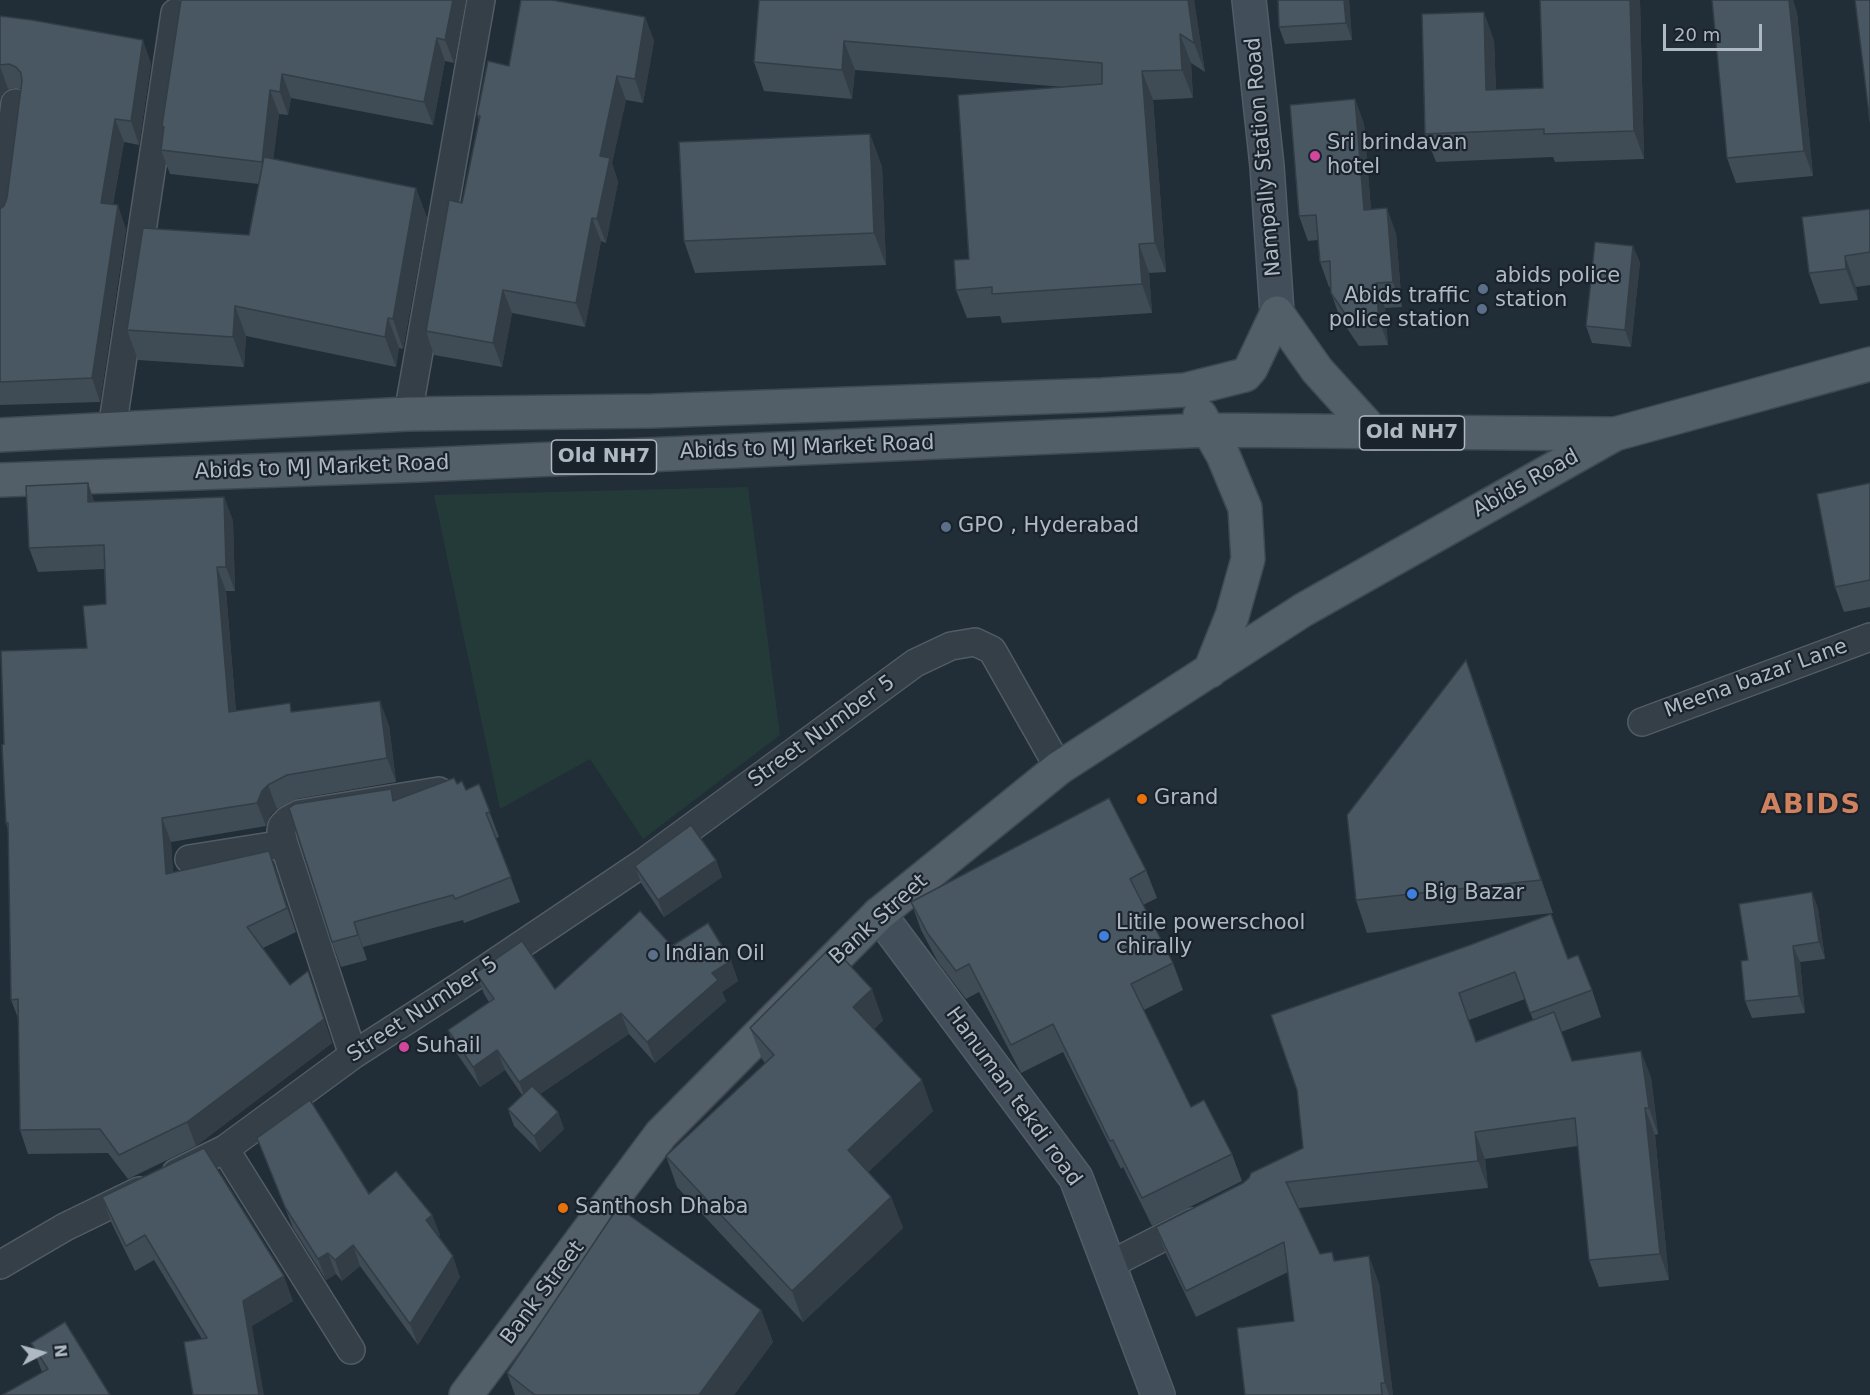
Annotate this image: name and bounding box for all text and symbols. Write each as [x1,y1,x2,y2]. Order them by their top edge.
scale bar [1666,12,1765,50]
text: 20 m [1674,24,1720,45]
street label: Nampally Station Road [1241,36,1287,278]
place label: Sri brindavan hotel [1327,131,1467,181]
marker: Sri brindavan hotel [1308,149,1322,163]
place label: abids police station [1495,264,1620,314]
marker: abids police station [1476,282,1490,296]
place label: Abids traffic police station [1329,284,1470,334]
marker: Abids traffic police station [1475,302,1489,316]
road number: Old NH7 [1360,416,1464,450]
street label: Abids to MJ Market Road [679,431,935,465]
road number: Old NH7 [552,440,656,474]
street label: Abids Road [1469,445,1583,523]
street label: Abids to MJ Market Road [194,451,450,485]
place label: GPO , Hyderabad [958,514,1139,540]
marker: GPO , Hyderabad [939,520,953,534]
street label: Meena bazar Lane [1661,634,1851,724]
street label: Street Number 5 [744,670,900,794]
place label: Grand [1154,786,1218,812]
district label: ABIDS [1761,790,1861,822]
marker: Grand [1135,792,1149,806]
street label: Bank Street [825,869,933,971]
place label: Big Bazar [1424,881,1524,907]
marker: Big Bazar [1405,887,1419,901]
place label: Litile powerschool chirally [1116,911,1305,961]
marker: Litile powerschool chirally [1097,929,1111,943]
place label: Indian Oil [665,942,765,968]
marker: Indian Oil [646,948,660,962]
street label: Street Number 5 [343,952,503,1068]
street label: Hanuman tekdi road [940,1003,1086,1191]
place label: Suhail [416,1034,480,1060]
marker: Suhail [397,1040,411,1054]
place label: Santhosh Dhaba [575,1195,748,1221]
marker: Santhosh Dhaba [556,1201,570,1215]
street label: Bank Street [496,1236,590,1350]
north arrow [12,1323,72,1383]
text: N [50,1343,71,1359]

